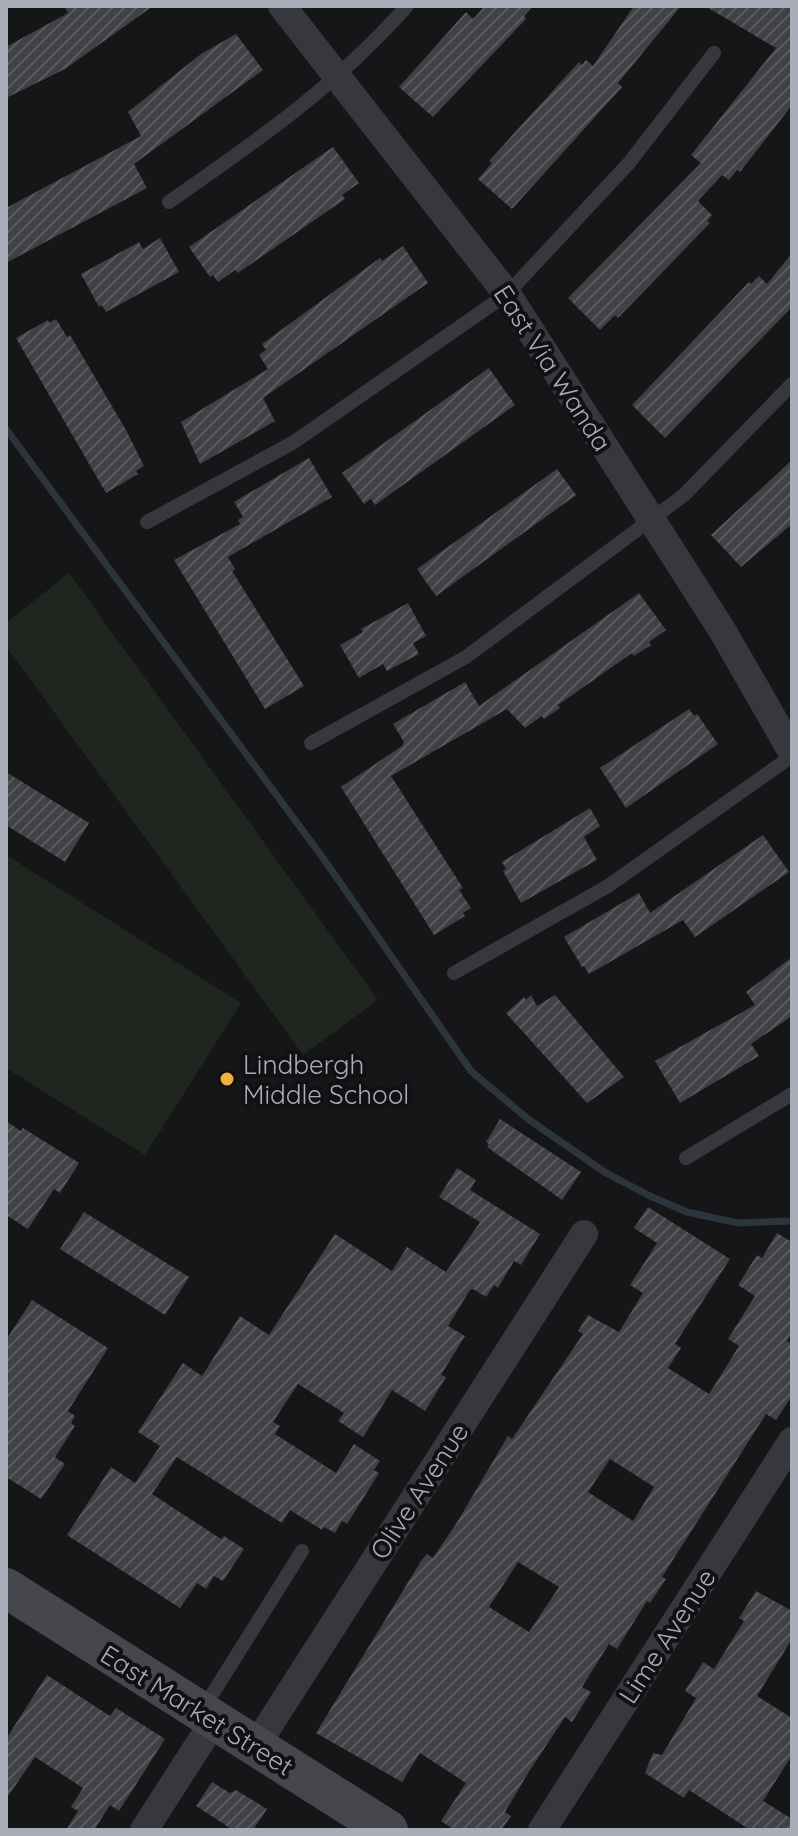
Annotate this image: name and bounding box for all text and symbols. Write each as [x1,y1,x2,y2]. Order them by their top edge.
street label: East Via Wanda [487,279,619,457]
place label: Lindbergh Middle School [243,1048,409,1111]
marker: Lindbergh Middle School [218,1070,236,1088]
street label: Olive Avenue [363,1417,475,1565]
street label: Lime Avenue [611,1563,723,1709]
street label: East Market Street [95,1637,299,1783]

